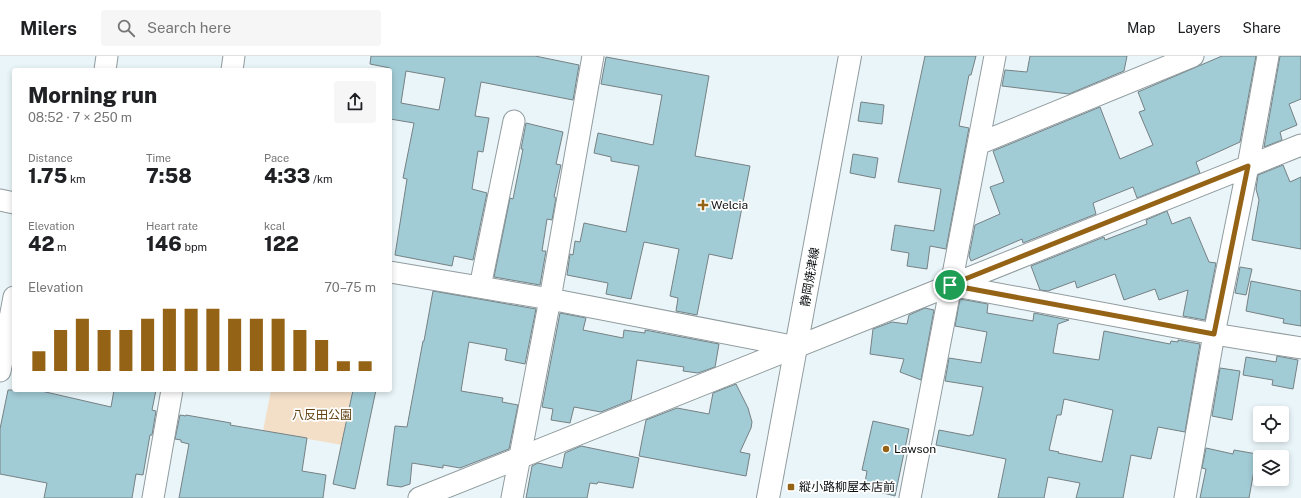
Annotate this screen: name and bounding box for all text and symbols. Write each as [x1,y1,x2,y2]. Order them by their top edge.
search box [101,10,381,46]
text: Milers [20,17,77,39]
icon: search [115,17,137,39]
text: Search here [147,19,231,36]
text: Map [1127,20,1155,36]
text: Layers [1177,20,1221,36]
text: Share [1243,20,1281,36]
button: share [334,81,376,123]
text: Morning run [28,82,157,108]
text: 08:52 · 7 × 250 m [28,110,132,125]
text: Distance [28,152,73,164]
text: Time [146,152,171,164]
text: Pace [264,152,289,164]
text: 1.75 [28,164,67,188]
text: 7:58 [146,164,192,188]
text: 4:33 [264,164,310,188]
text: km [67,173,86,185]
text: /km [310,173,333,185]
place label: Welcia [711,198,748,212]
marker: Welcia [698,200,708,210]
text: Elevation [28,220,75,232]
text: Heart rate [146,220,198,232]
text: kcal [264,220,285,232]
text: 42 [28,232,54,256]
text: 146 [146,232,182,256]
text: 122 [264,232,299,256]
text: m [54,241,67,253]
text: bpm [182,241,207,253]
street label: 静岡焼津線 [798,246,822,308]
pin [933,268,967,302]
icon: arrive [939,274,961,296]
text: Elevation [28,280,83,295]
text: 70–75 m [324,280,376,295]
map controls [1253,406,1289,486]
button: locate [1253,406,1289,442]
park label: 八反田公園 [292,408,352,422]
place label: Lawson [894,442,936,456]
marker: Lawson [881,444,891,454]
button: layers [1253,450,1289,486]
place label: 縦小路柳屋本店前 [799,480,895,494]
marker: 縦小路柳屋本店前 [786,482,796,492]

